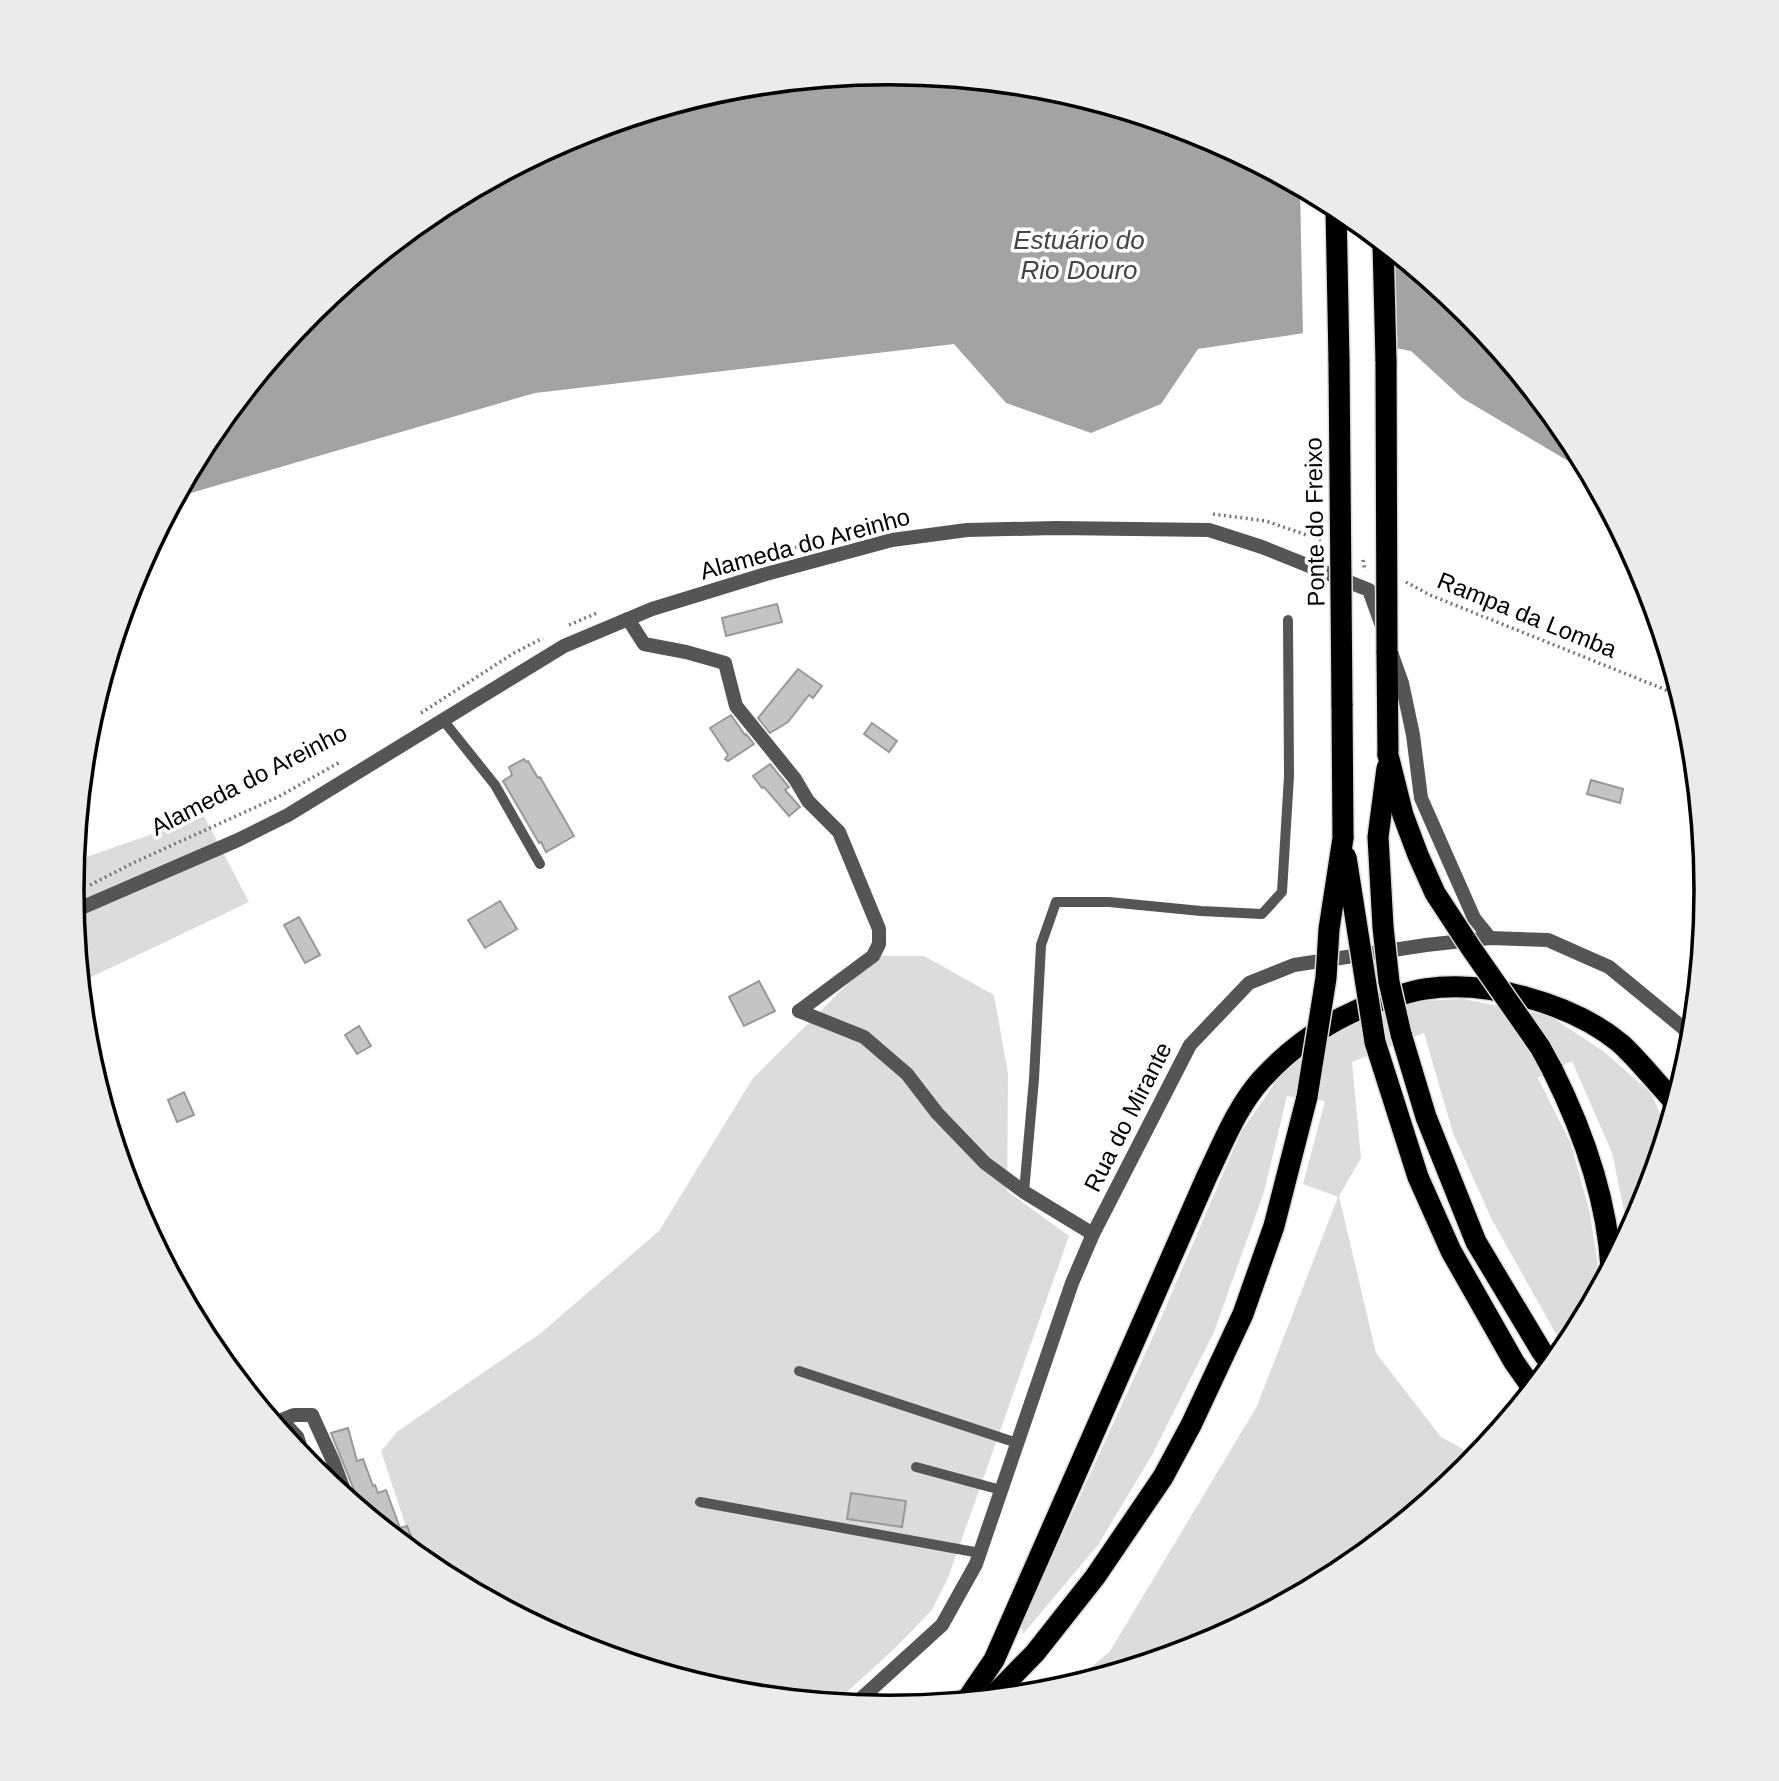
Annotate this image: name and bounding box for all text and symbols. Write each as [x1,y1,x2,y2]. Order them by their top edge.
water label: Estuário do Rio Douro [1013,225,1145,285]
street label: Ponte do Freixo [1300,437,1329,607]
street label: Alameda do Areinho [697,503,913,585]
street label: Rampa da Lomba [1434,566,1621,663]
street label: Alameda do Areinho [146,718,351,841]
street label: Rua do Mirante [1078,1038,1177,1196]

